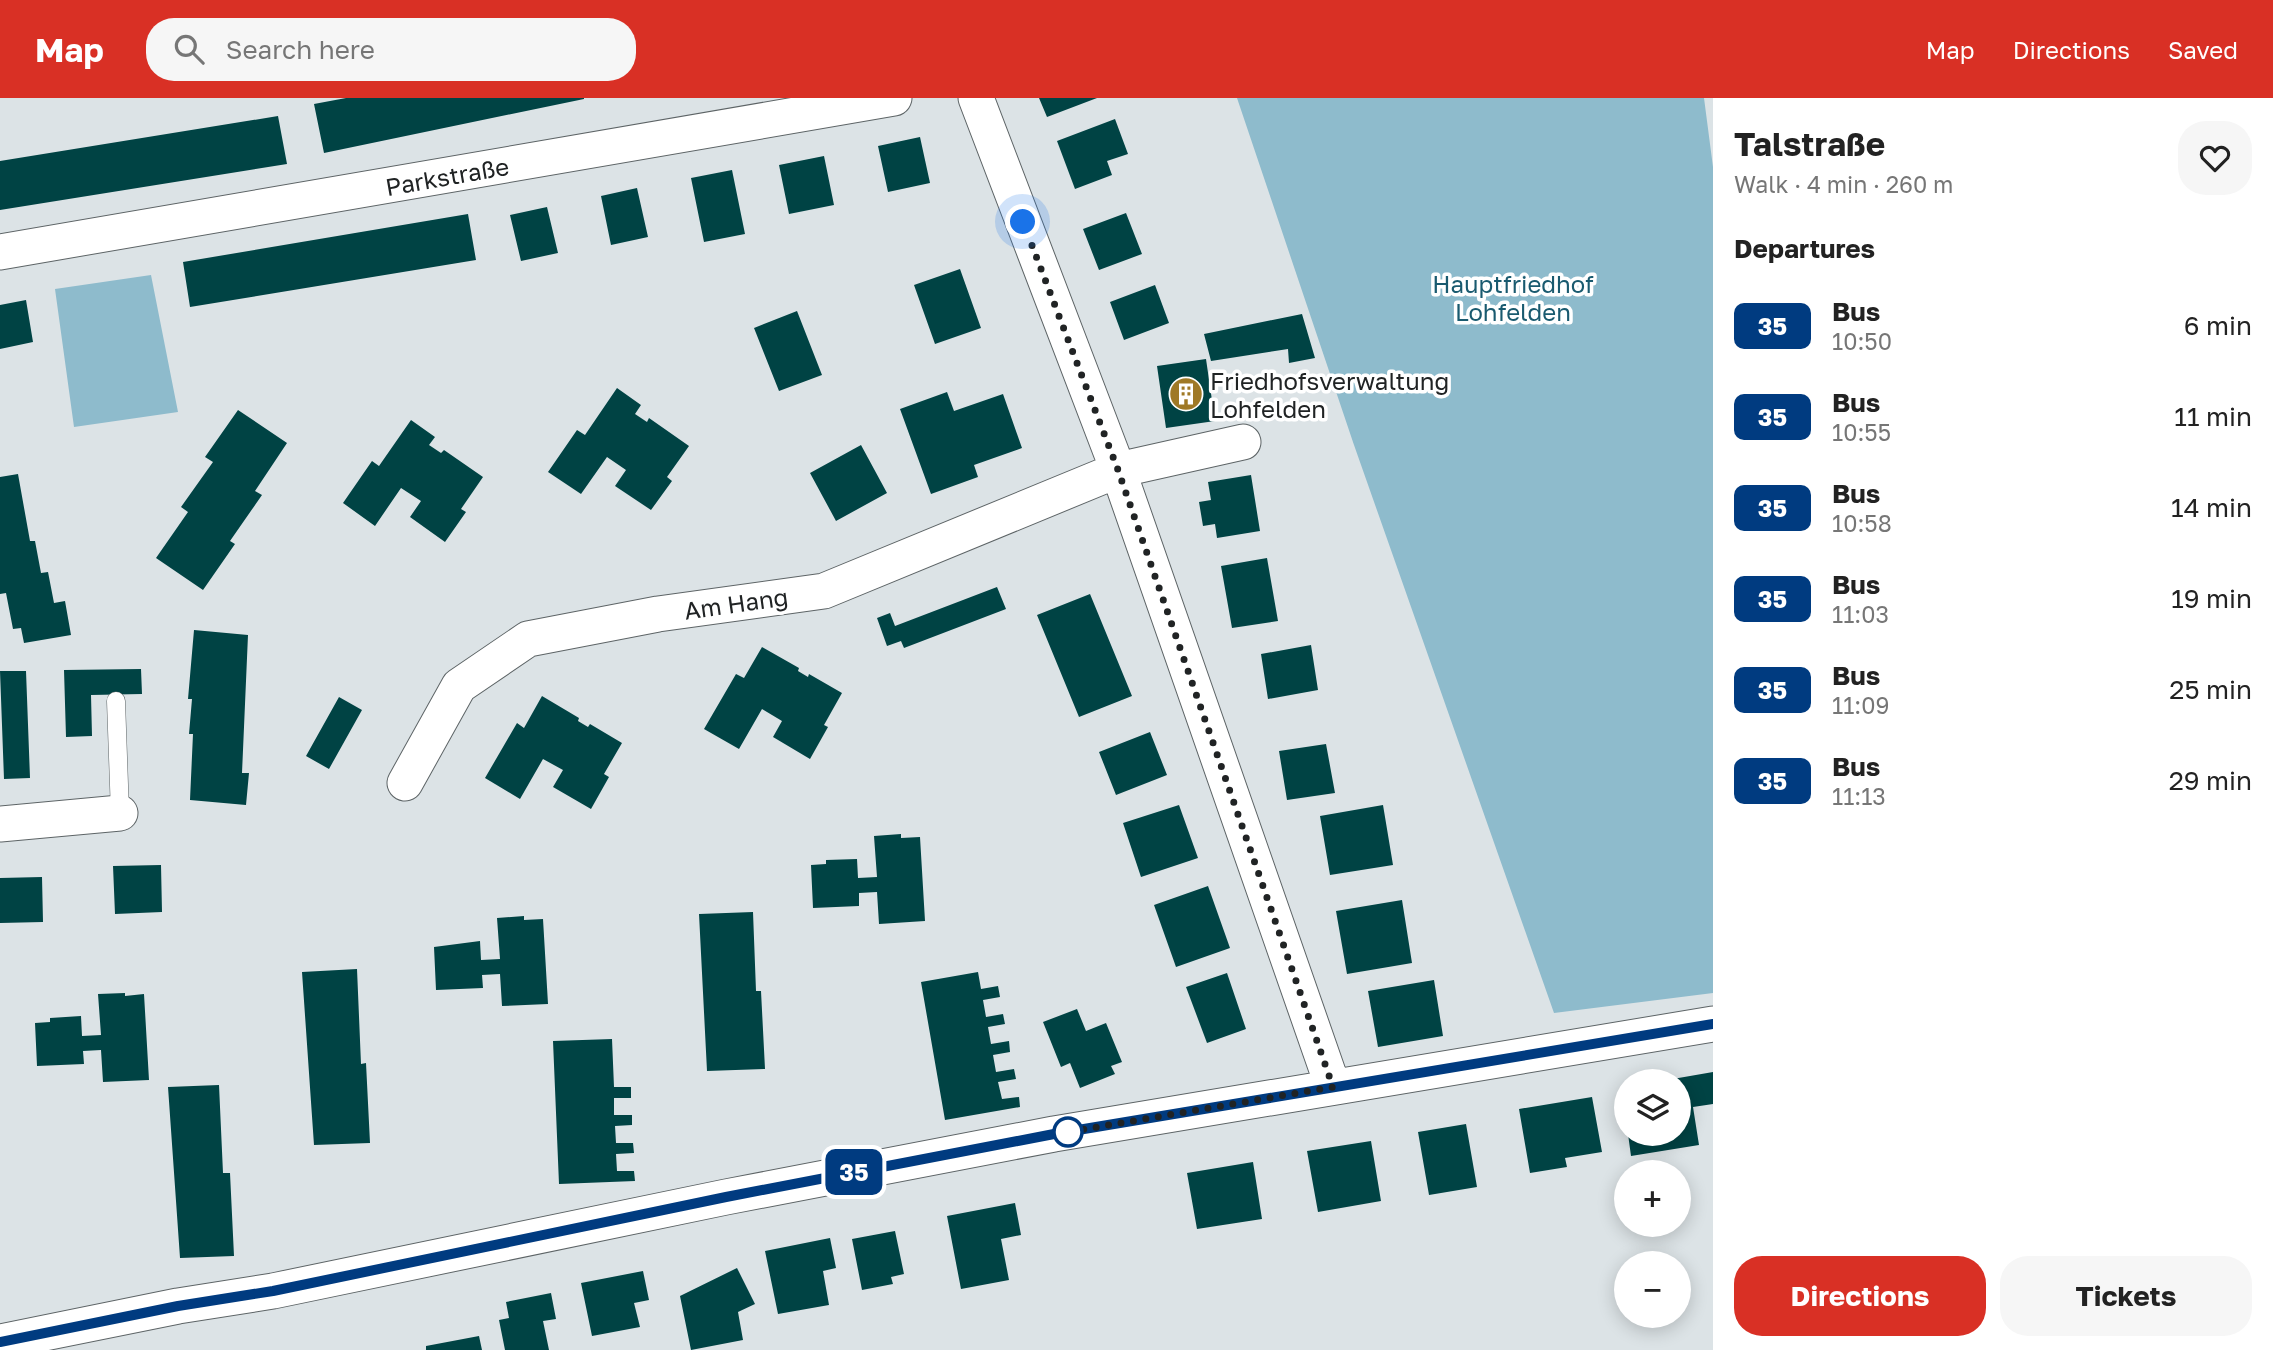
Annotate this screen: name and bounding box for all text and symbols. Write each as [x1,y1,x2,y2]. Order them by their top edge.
search box [146,18,636,81]
text: Map [35,30,104,69]
icon: search [170,30,208,68]
text: Search here [226,34,375,65]
text: Map [1926,35,1975,64]
text: Directions [2013,35,2130,64]
text: Saved [2168,35,2238,64]
button: heart [2178,121,2252,195]
text: Talstraße [1734,124,1885,163]
street label: Parkstraße [383,151,511,201]
text: Walk · 4 min · 260 m [1734,170,1953,198]
your location [1005,204,1040,239]
text: Departures [1734,233,1875,264]
park label: Hauptfriedhof Lohfelden [1432,269,1594,326]
text: Bus [1832,296,1880,327]
text: 6 min [2184,310,2252,341]
text: 35 [1758,311,1787,340]
text: 10:50 [1832,327,1892,355]
place label: Friedhofsverwaltung Lohfelden [1210,366,1449,423]
building icon: Friedhofsverwaltung Lohfelden [1167,375,1205,413]
text: Bus [1832,387,1880,418]
text: 11 min [2174,401,2252,432]
text: 35 [1758,402,1787,431]
text: 10:55 [1832,418,1891,446]
text: Bus [1832,478,1880,509]
text: 14 min [2171,492,2252,523]
text: 35 [1758,493,1787,522]
text: 10:58 [1832,509,1892,537]
text: Bus [1832,569,1880,600]
street label: Am Hang [682,581,790,625]
text: 19 min [2171,583,2252,614]
text: 35 [1758,584,1787,613]
text: 11:03 [1832,600,1889,628]
text: Bus [1832,660,1880,691]
text: 25 min [2169,674,2252,705]
text: 35 [1758,675,1787,704]
text: 11:09 [1832,691,1889,719]
text: Bus [1832,751,1880,782]
text: 29 min [2169,765,2252,796]
text: 35 [1758,766,1787,795]
text: 11:13 [1832,782,1886,810]
map controls [1614,1069,1691,1328]
button: layers [1614,1069,1691,1146]
unlabelled marker [1053,1117,1083,1147]
line badge: 35 [822,1149,886,1195]
text: 35 [839,1157,869,1186]
button: + [1614,1160,1691,1237]
button: − [1614,1251,1691,1328]
button: Directions [1734,1256,1986,1336]
button: Tickets [2000,1256,2252,1336]

